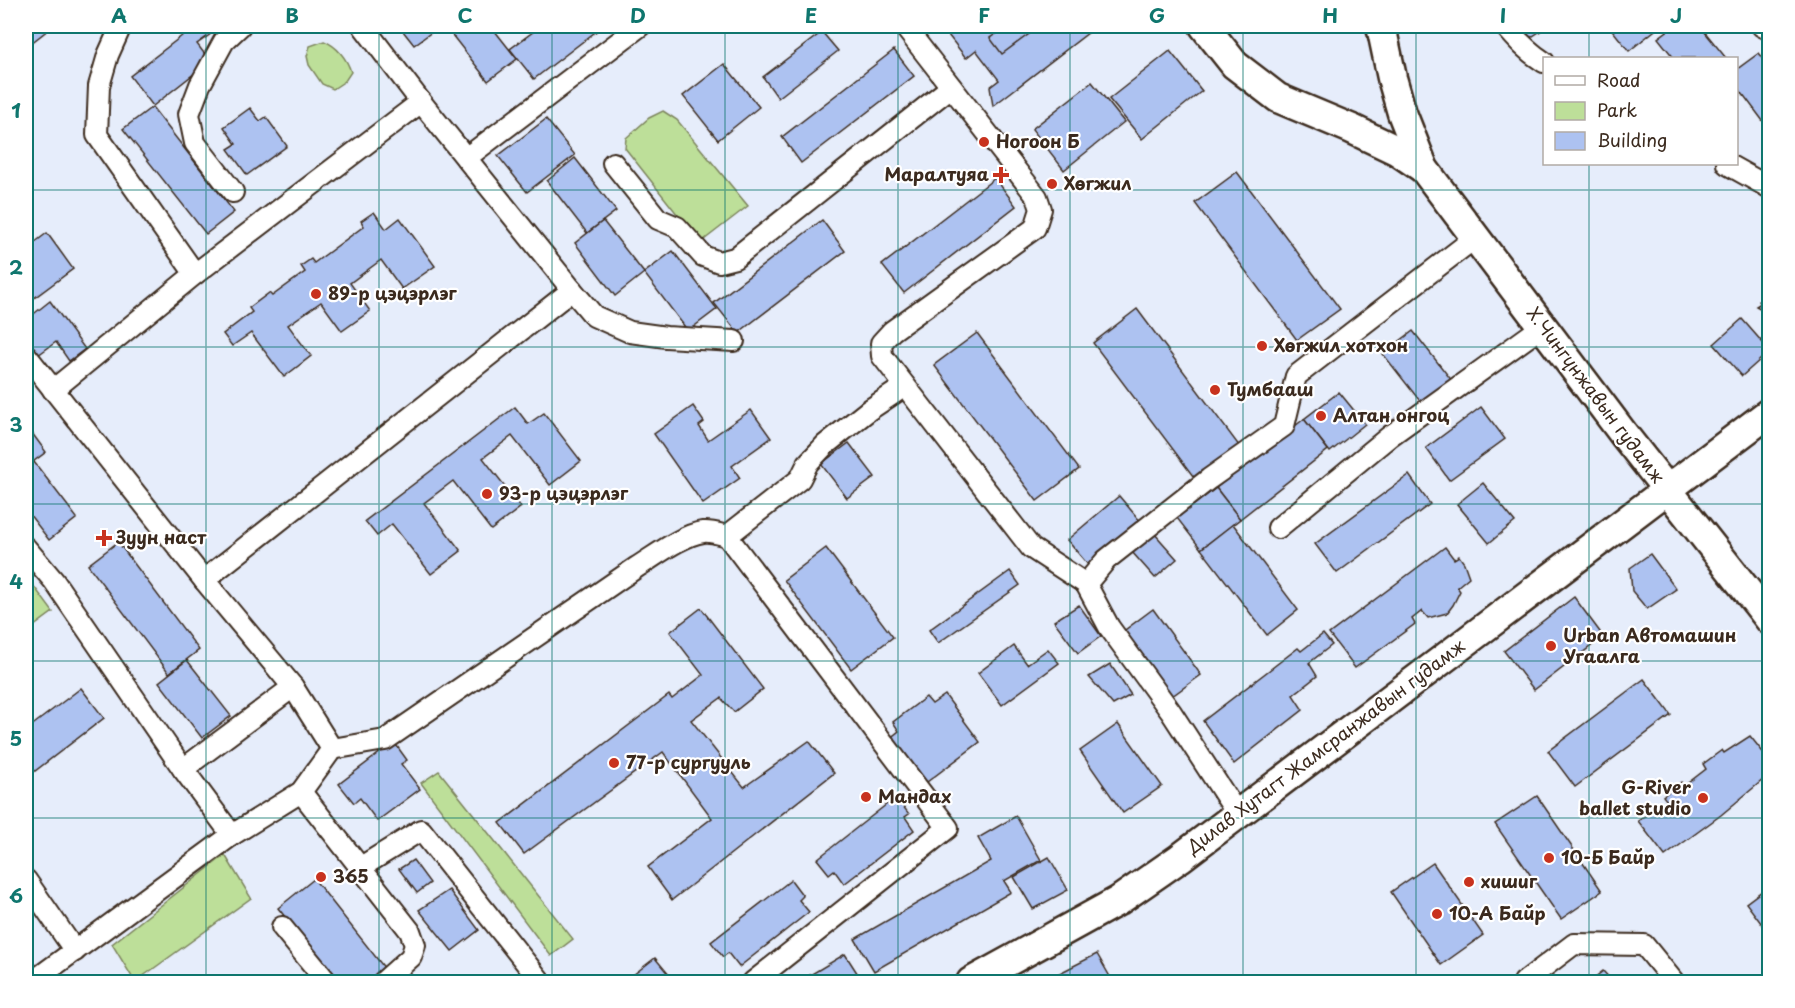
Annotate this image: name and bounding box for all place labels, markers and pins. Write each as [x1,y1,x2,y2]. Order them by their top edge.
place label: Ногоон Б [996,127,1080,154]
marker: Ногоон Б [977,135,991,149]
place label: Маралтуяа [885,160,989,187]
marker: Маралтуяа [994,168,1008,182]
place label: Хөгжил [1064,169,1131,196]
marker: Хөгжил [1045,177,1059,191]
place label: 89-р цэцэрлэг [328,279,457,306]
marker: 89-р цэцэрлэг [309,287,323,301]
place label: Хөгжил хотхон [1274,331,1408,358]
marker: Хөгжил хотхон [1255,339,1269,353]
place label: Тумбааш [1227,375,1313,402]
marker: Тумбааш [1208,383,1222,397]
place label: Алтан онгоц [1333,401,1450,428]
marker: Алтан онгоц [1314,409,1328,423]
place label: 93-р цэцэрлэг [499,479,629,506]
marker: 93-р цэцэрлэг [480,487,494,501]
place label: Зуун наст [115,523,207,550]
marker: Зуун наст [97,531,111,545]
place label: Urban Автомашин Угаалга [1563,621,1737,669]
marker: Urban Автомашин Угаалга [1544,639,1558,653]
place label: 77-р сургууль [626,748,751,775]
marker: 77-р сургууль [607,756,621,770]
place label: G-River ballet studio [1579,773,1692,821]
place label: Мандах [878,782,951,809]
marker: Мандах [859,790,873,804]
marker: G-River ballet studio [1696,791,1710,805]
place label: 10-Б Байр [1561,843,1655,870]
marker: 10-Б Байр [1542,851,1556,865]
place label: 365 [333,862,369,889]
place label: хишиг [1481,867,1538,894]
marker: 365 [314,870,328,884]
marker: хишиг [1462,875,1476,889]
place label: 10-A Байр [1449,899,1545,926]
marker: 10-A Байр [1430,907,1444,921]

